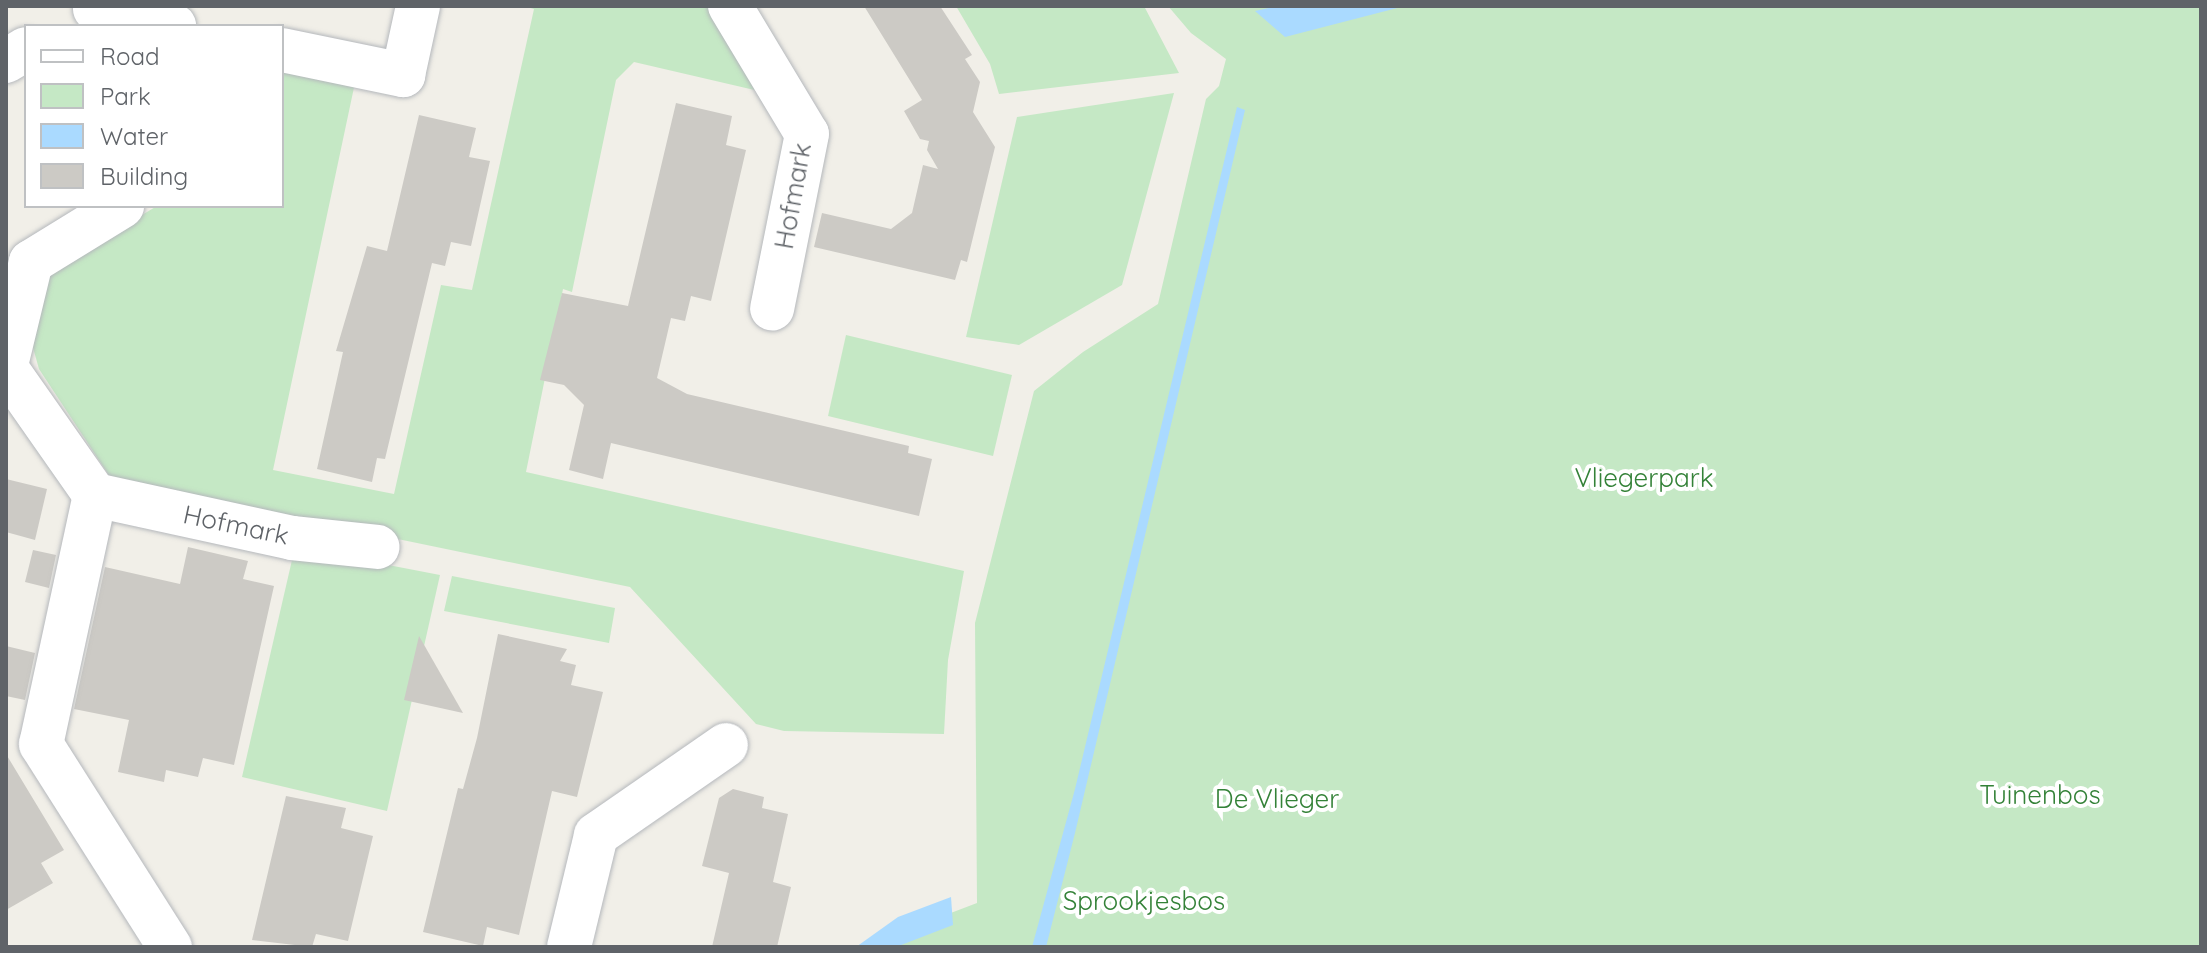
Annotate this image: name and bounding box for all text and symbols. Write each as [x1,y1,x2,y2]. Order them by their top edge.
legend [24,24,284,208]
text: Road [100,41,160,71]
text: Park [100,81,151,111]
text: Water [100,121,168,151]
street label: Hofmark [768,141,818,251]
text: Building [100,161,188,191]
park label: Vliegerpark [1574,462,1714,494]
street label: Hofmark [180,499,292,551]
park label: Tuinenbos [1979,779,2101,811]
park label: De Vlieger [1215,783,1339,815]
park label: Sprookjesbos [1063,885,1225,917]

